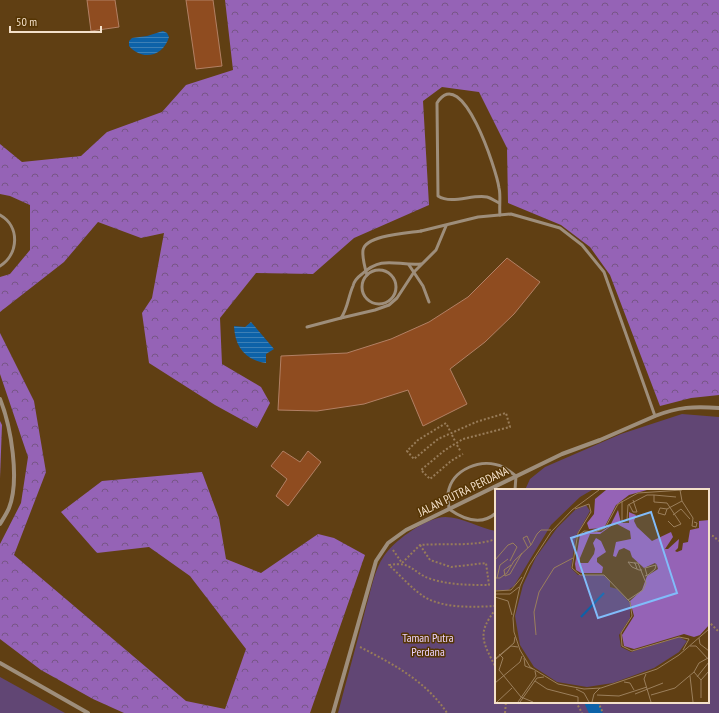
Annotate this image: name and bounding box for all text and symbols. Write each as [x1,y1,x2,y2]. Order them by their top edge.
scale bar [10,8,101,34]
text: 50 m [16,14,37,29]
street label: JALAN PUTRA PERDANA [414,462,511,520]
inset map [495,489,709,703]
park label: Taman Putra Perdana [402,630,454,659]

